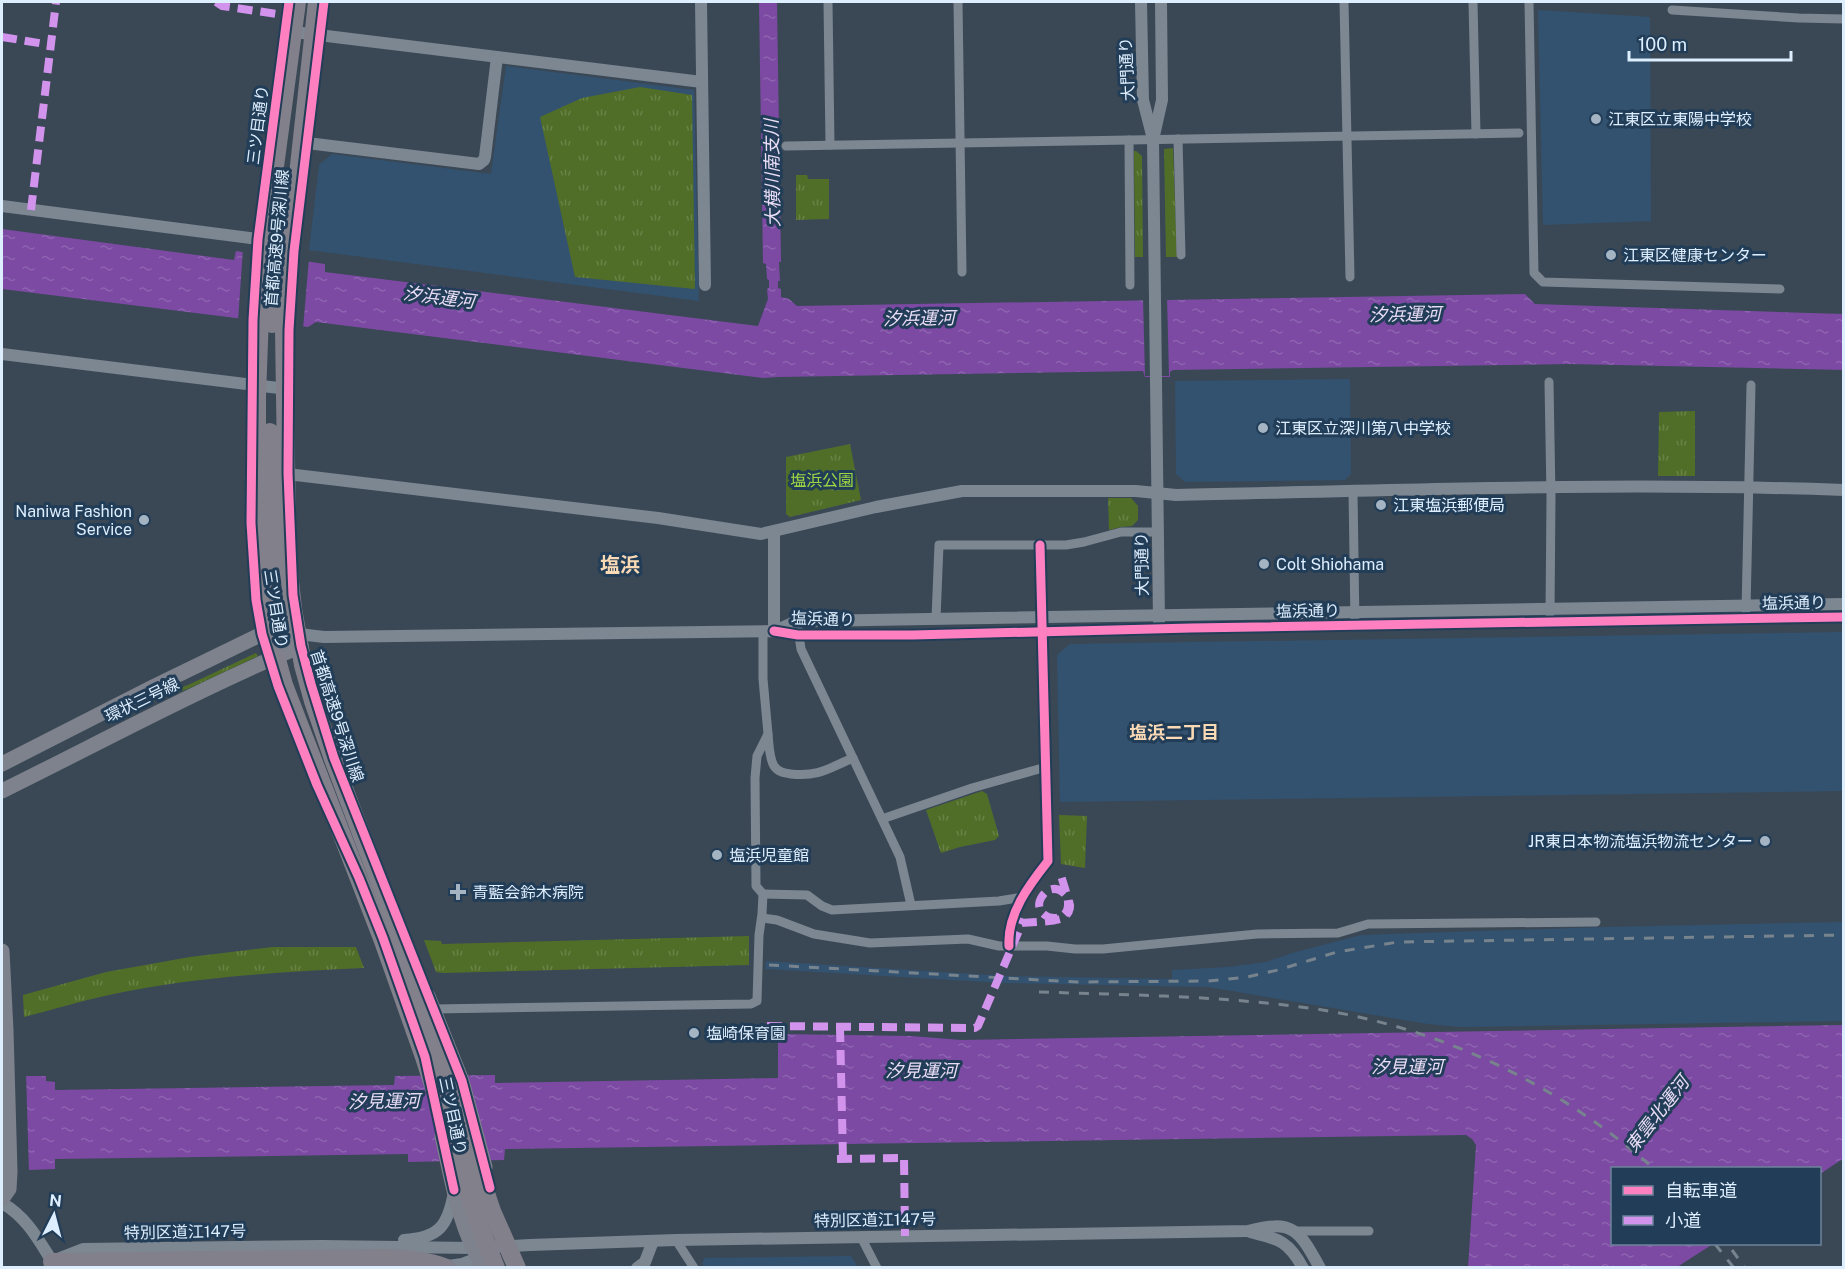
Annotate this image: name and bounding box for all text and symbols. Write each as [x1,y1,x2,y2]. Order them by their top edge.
scale bar [1629,24,1791,62]
text: 100 m [1638,34,1687,55]
street label: 大門通り [1116,37,1138,101]
street label: 三ツ目通り [244,84,272,166]
place label: 江東区立東陽中学校 [1608,110,1752,129]
marker: 江東区立東陽中学校 [1589,112,1603,126]
water label: 大横川南支川 [761,117,783,227]
street label: 首都高速9号深川線 [262,168,292,308]
place label: 江東区健康センター [1623,246,1767,265]
marker: 江東区健康センター [1604,248,1618,262]
water label: 汐浜運河 [402,282,479,312]
water label: 汐浜運河 [1369,303,1444,325]
water label: 汐浜運河 [883,307,958,329]
place label: 江東区立深川第八中学校 [1275,419,1451,438]
marker: 江東区立深川第八中学校 [1256,421,1270,435]
park label: 塩浜公園 [790,471,854,490]
place label: 江東塩浜郵便局 [1393,496,1505,515]
marker: 江東塩浜郵便局 [1374,498,1388,512]
place label: Naniwa Fashion Service [15,502,132,539]
marker: Naniwa Fashion Service [137,513,151,527]
street label: 大門通り [1132,532,1152,596]
district label: 塩浜 [600,553,640,577]
place label: Colt Shiohama [1276,555,1384,574]
marker: Colt Shiohama [1257,557,1271,571]
street label: 三ツ目通り [260,568,292,650]
street label: 塩浜通り [1762,593,1826,613]
street label: 塩浜通り [1276,601,1340,621]
street label: 塩浜通り [791,608,855,630]
street label: 首都高速9号深川線 [307,647,367,785]
street label: 環状三号線 [102,674,182,726]
district label: 塩浜二丁目 [1129,722,1219,743]
place label: JR東日本物流塩浜物流センター [1528,832,1753,851]
marker: JR東日本物流塩浜物流センター [1758,834,1772,848]
place label: 塩浜児童館 [729,846,809,865]
marker: 塩浜児童館 [710,848,724,862]
marker: 青藍会鈴木病院 [449,883,467,901]
place label: 青藍会鈴木病院 [472,883,584,902]
place label: 塩崎保育園 [706,1024,786,1043]
marker: 塩崎保育園 [687,1026,701,1040]
water label: 汐見運河 [1371,1056,1446,1077]
water label: 汐見運河 [885,1060,960,1081]
water label: 東雲北運河 [1621,1070,1695,1156]
street label: 三ツ目通り [435,1075,471,1157]
water label: 汐見運河 [348,1090,423,1112]
legend [1611,1167,1821,1245]
text: 自転車道 [1665,1180,1737,1201]
north arrow [24,1185,84,1245]
text: N [48,1190,63,1211]
street label: 特別区道江147号 [814,1209,936,1231]
text: 小道 [1665,1210,1701,1231]
street label: 特別区道江147号 [124,1221,246,1243]

